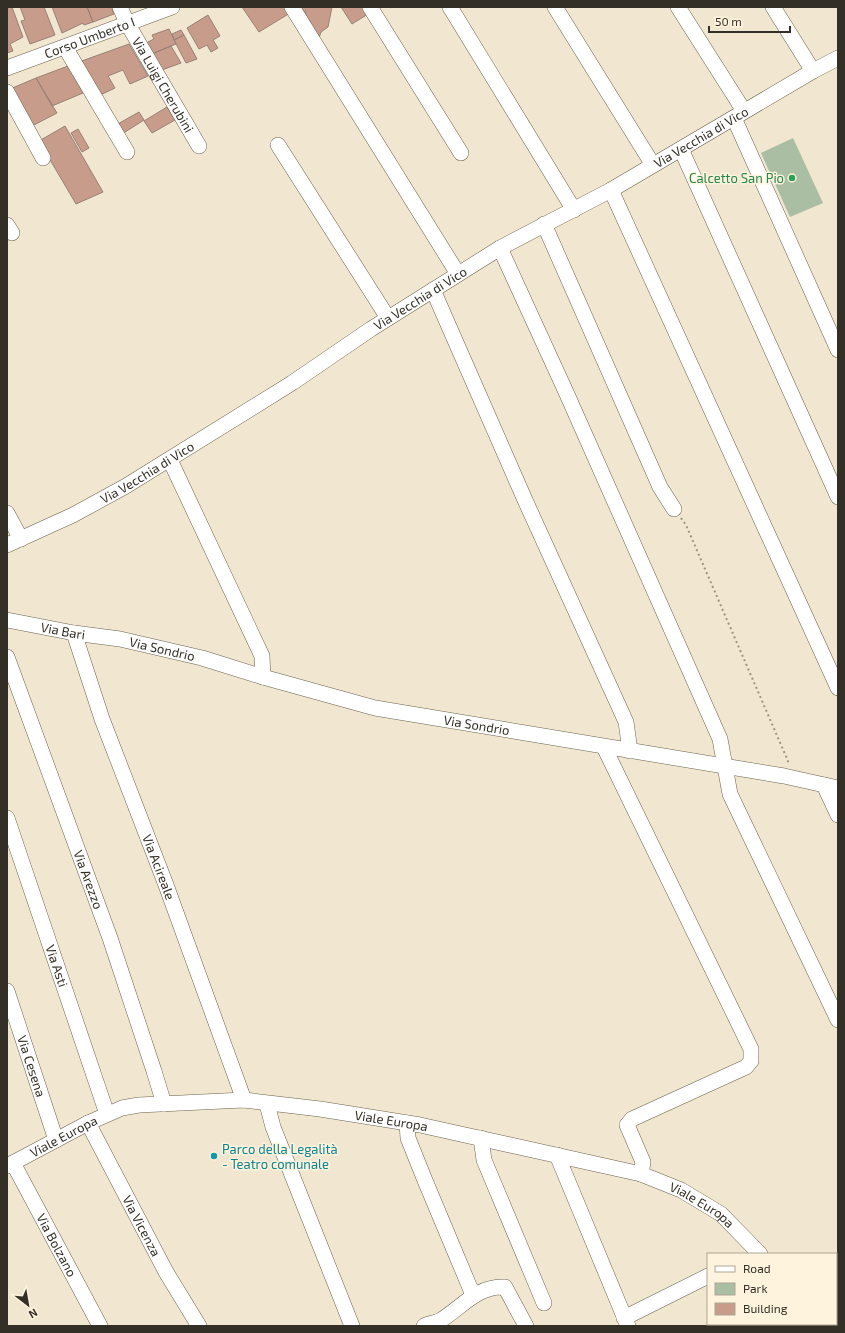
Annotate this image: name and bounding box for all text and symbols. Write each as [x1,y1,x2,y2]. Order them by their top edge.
scale bar [709,8,790,34]
street label: Corso Umberto I [42,13,137,62]
text: 50 m [715,14,742,28]
street label: Via Luigi Cherubini [129,34,197,135]
street label: Via Vecchia di Vico [651,103,751,171]
place label: Calcetto San Pio [689,170,784,186]
marker: Calcetto San Pio [787,173,797,183]
street label: Via Vecchia di Vico [371,263,470,333]
street label: Via Vecchia di Vico [97,438,197,507]
street label: Via Bari [39,619,86,642]
street label: Via Sondrio [128,633,197,664]
street label: Via Sondrio [442,712,511,738]
street label: Via Acireale [139,832,179,902]
street label: Via Arezzo [70,848,107,911]
street label: Via Asti [42,942,72,989]
street label: Via Cesena [14,1033,49,1099]
street label: Viale Europa [354,1107,429,1135]
street label: Viale Europa [27,1112,100,1160]
place label: Parco della Legalità - Teatro comunale [222,1141,338,1172]
marker: Parco della Legalità - Teatro comunale [209,1151,219,1161]
street label: Viale Europa [667,1178,738,1231]
street label: Via Vicenza [119,1193,164,1259]
street label: Via Bolzano [33,1211,80,1279]
legend [707,1253,837,1325]
text: Road [743,1261,771,1275]
text: Park [743,1281,768,1295]
north arrow [8,1285,48,1325]
text: Building [743,1301,788,1315]
text: N [27,1306,40,1322]

